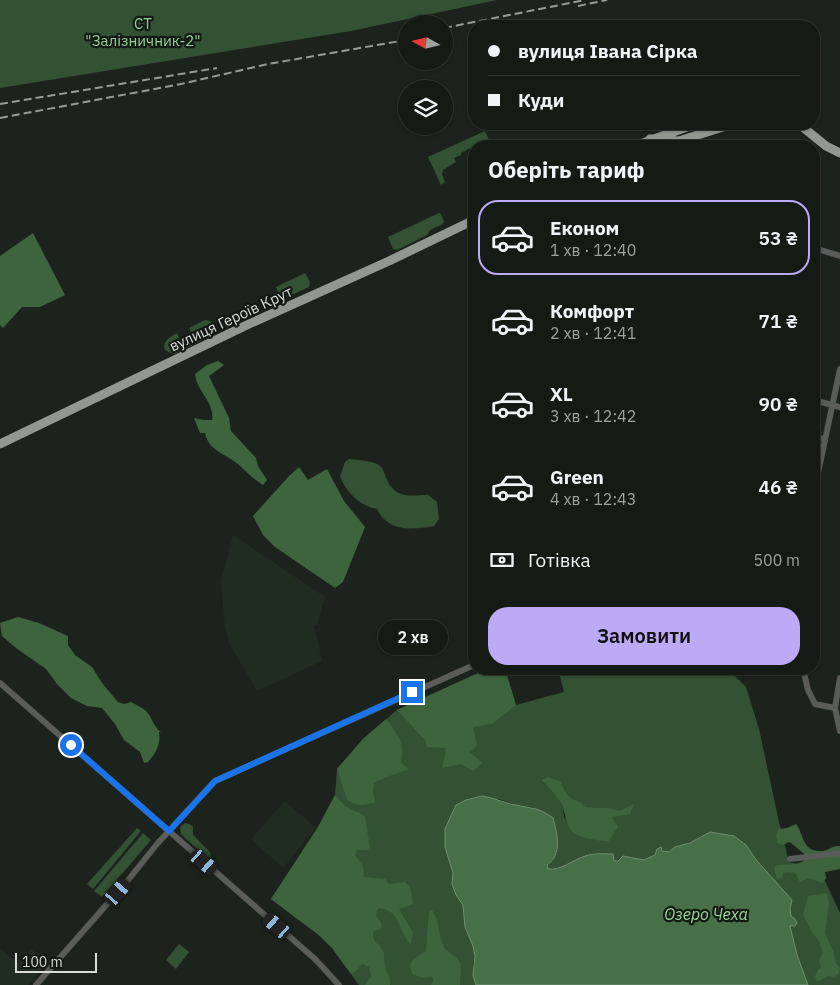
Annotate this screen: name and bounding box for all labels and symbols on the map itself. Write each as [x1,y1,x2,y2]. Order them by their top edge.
park label: СТ "Залізничник-2" [85,14,201,50]
north arrow [398,15,452,70]
street label: вулиця Героїв Крут [166,282,295,355]
callout: 2 хв [377,620,447,654]
route end [401,681,423,703]
route start [60,734,82,756]
car [187,846,220,878]
car [102,876,133,908]
water label: Озеро Чеха [664,904,748,924]
car [260,910,293,942]
scale bar [15,950,98,973]

